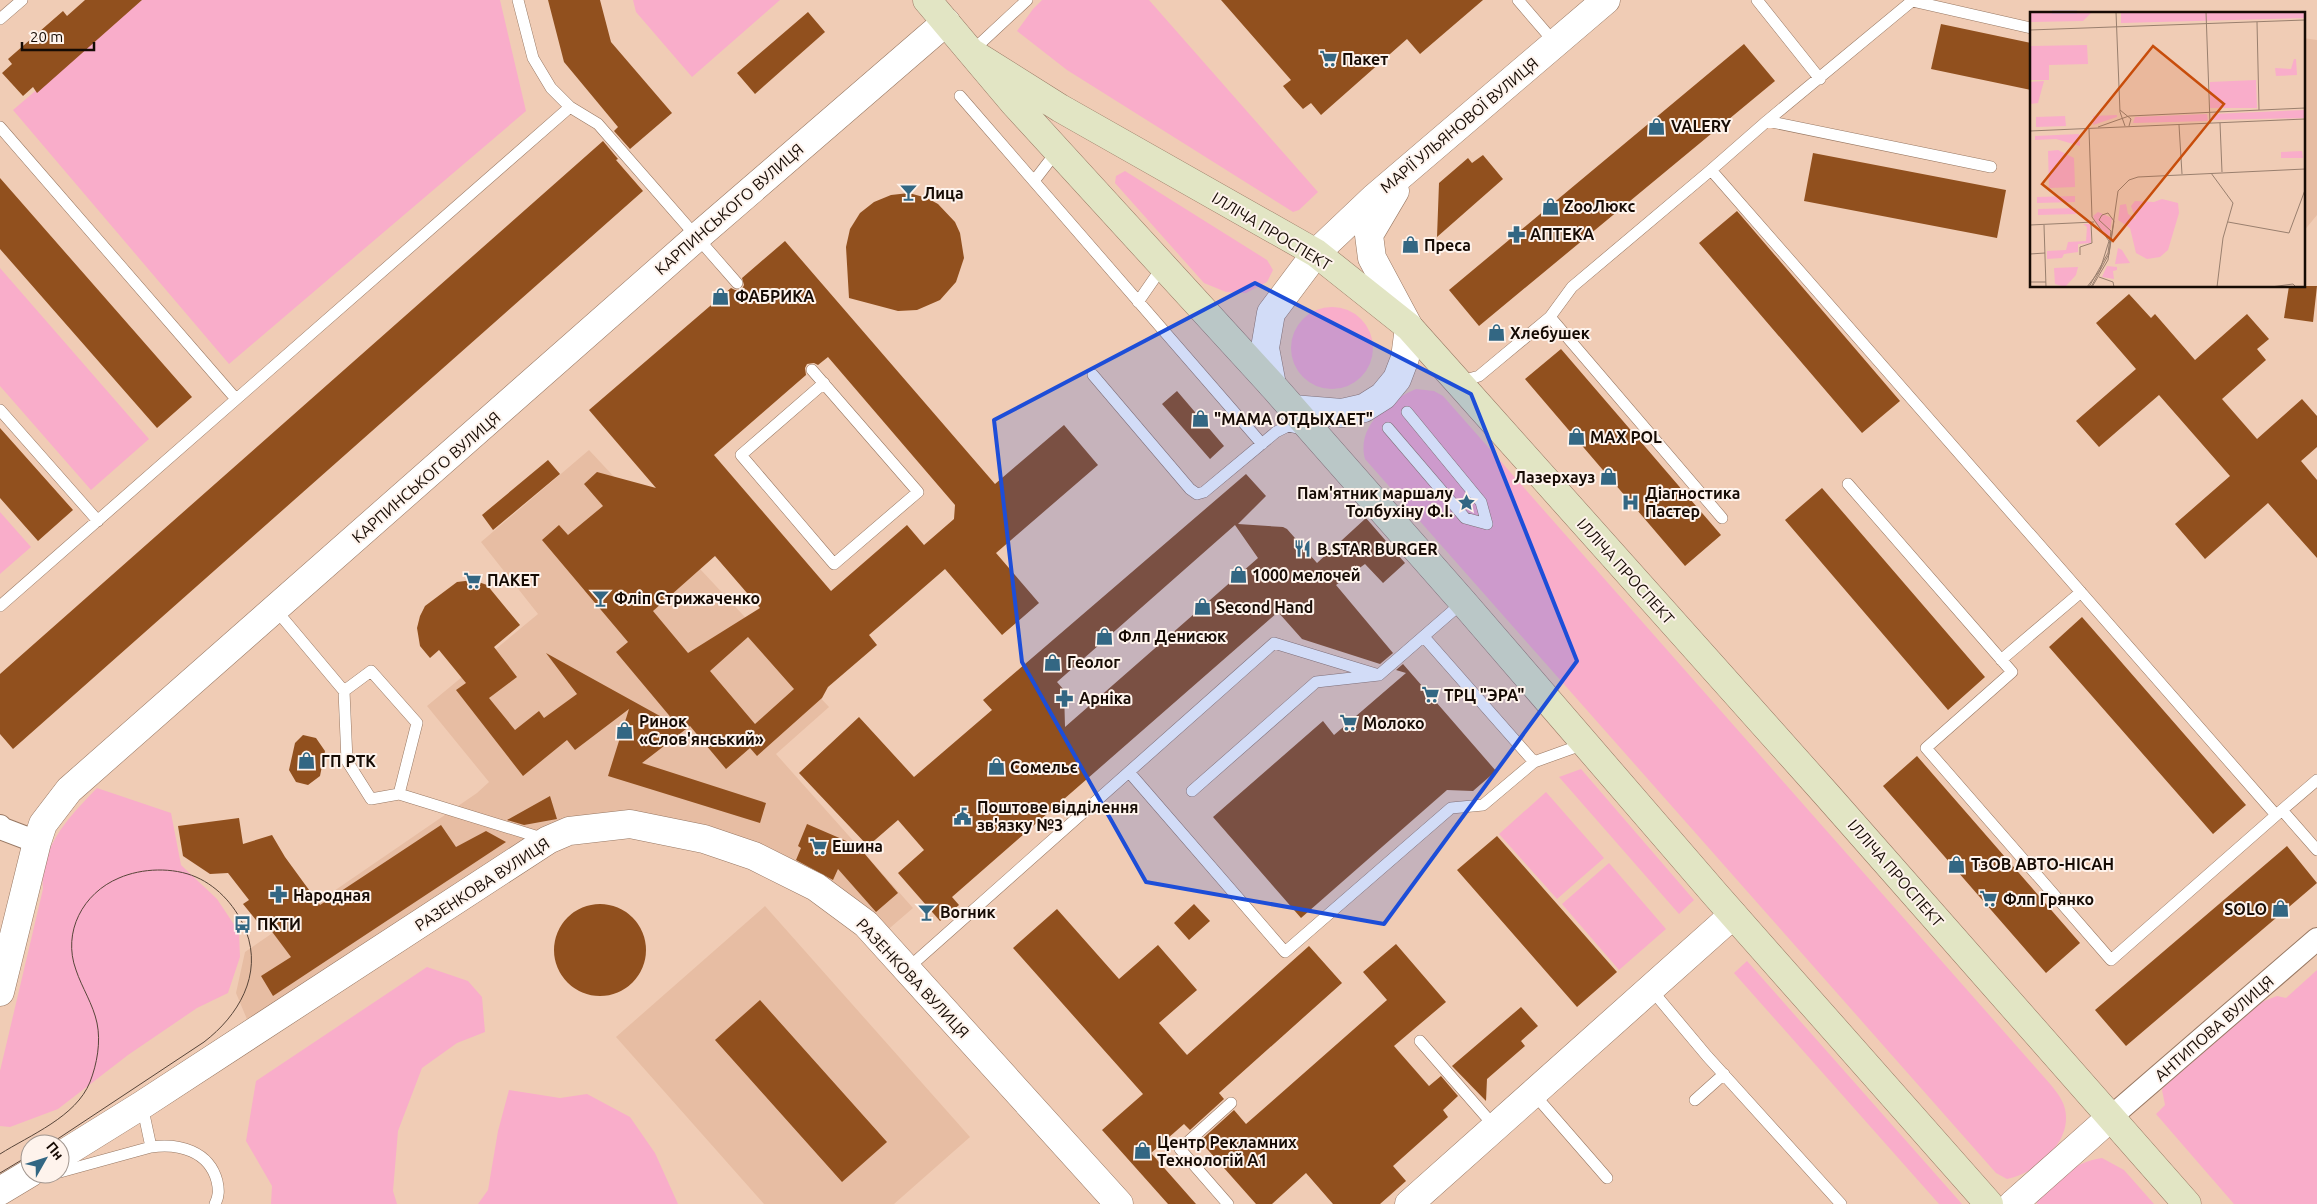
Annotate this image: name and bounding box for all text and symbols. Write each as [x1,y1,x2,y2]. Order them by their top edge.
inset map [2030,12,2304,288]
scale bar [22,20,95,52]
text: 20 m [30,28,63,45]
supermarket icon: Пакет [1318,49,1338,69]
place label: Пакет [1342,50,1388,68]
street label: МАРІЇ УЛЬЯНОВОЇ ВУЛИЦЯ [1376,54,1542,196]
shop icon: VALERY [1647,116,1667,136]
place label: VALERY [1671,117,1732,135]
street label: КАРПИНСЬКОГО ВУЛИЦЯ [651,140,807,278]
bar icon: Лица [899,183,919,203]
place label: Лица [923,184,964,202]
street label: ІЛЛІЧА ПРОСПЕКТ [1209,188,1335,274]
shop icon: ZooЛюкс [1540,196,1560,216]
place label: ZooЛюкс [1564,197,1635,215]
pharmacy icon: АПТЕКА [1506,224,1526,244]
place label: АПТЕКА [1530,225,1595,243]
shop icon: Преса [1400,235,1420,255]
place label: Преса [1424,236,1471,254]
shop icon: ФАБРИКА [711,286,731,306]
place label: ФАБРИКА [735,287,815,305]
shop icon: Хлебушек [1486,323,1506,343]
place label: Хлебушек [1510,324,1590,342]
street label: КАРПИНСЬКОГО ВУЛИЦЯ [348,408,504,546]
shop icon: "МАМА ОТДЫХАЕТ" [1190,409,1210,429]
place label: "МАМА ОТДЫХАЕТ" [1214,410,1373,428]
shop icon: MAX POL [1566,427,1586,447]
place label: MAX POL [1590,428,1662,446]
shop icon: Лазерхауз [1599,467,1619,487]
place label: Лазерхауз [1514,468,1595,486]
place label: Пам'ятник маршалу Толбухіну Ф.І. [1297,484,1453,520]
place label: Діагностика Пастер [1645,484,1740,520]
place icon: Пам'ятник маршалу Толбухіну Ф.І. [1457,492,1477,512]
hospital icon: Діагностика Пастер [1621,492,1641,512]
street label: ІЛЛІЧА ПРОСПЕКТ [1574,514,1678,628]
restaurant icon: B.STAR BURGER [1293,539,1313,559]
place label: B.STAR BURGER [1317,540,1438,558]
shop icon: 1000 мелочей [1228,565,1248,585]
place label: 1000 мелочей [1252,566,1361,584]
supermarket icon: ПАКЕТ [463,570,483,590]
place label: ПАКЕТ [487,571,540,589]
bar icon: Фліп Стрижаченко [590,588,610,608]
place label: Фліп Стрижаченко [614,589,760,607]
shop icon: Second Hand [1192,597,1212,617]
place label: Second Hand [1216,598,1313,616]
shop icon: Флп Денисюк [1094,626,1114,646]
place label: Флп Денисюк [1118,627,1226,645]
shop icon: Геолог [1043,652,1063,672]
place label: Геолог [1067,653,1120,671]
supermarket icon: ТРЦ "ЭРА" [1420,685,1440,705]
place label: ТРЦ "ЭРА" [1444,686,1524,704]
pharmacy icon: Арніка [1055,688,1075,708]
place label: Арніка [1079,689,1131,707]
place label: Ринок «Слов'янський» [639,712,764,748]
supermarket icon: Молоко [1339,713,1359,733]
place label: Молоко [1363,714,1425,732]
shop icon: Ринок «Слов'янський» [615,720,635,740]
shop icon: ГП РТК [297,751,317,771]
place label: ГП РТК [321,752,376,770]
shop icon: Сомельє [986,757,1006,777]
place label: Сомельє [1010,758,1078,776]
place label: Поштове відділення зв'язку №3 [977,798,1139,834]
public building icon: Поштове відділення зв'язку №3 [953,806,973,826]
street label: ІЛЛІЧА ПРОСПЕКТ [1845,816,1947,930]
street label: РАЗЕНКОВА ВУЛИЦЯ [411,834,553,934]
supermarket icon: Ешина [808,836,828,856]
place label: Ешина [832,837,883,855]
shop icon: ТзОВ АВТО-НІСАН [1947,854,1967,874]
place label: ТзОВ АВТО-НІСАН [1971,855,2114,873]
pharmacy icon: Народная [269,885,289,905]
place label: Народная [293,886,370,904]
supermarket icon: Флп Грянко [1979,889,1999,909]
place label: Флп Грянко [2003,890,2094,908]
shop icon: SOLO [2271,899,2291,919]
place label: SOLO [2224,900,2267,918]
bar icon: Вогник [916,902,936,922]
place label: Вогник [940,903,996,921]
bus stop icon: ПКТИ [233,914,253,934]
place label: ПКТИ [257,915,301,933]
street label: РАЗЕНКОВА ВУЛИЦЯ [853,915,973,1041]
street label: АНТИПОВА ВУЛИЦЯ [2151,972,2277,1084]
place label: Центр Рекламних Технологій А1 [1157,1133,1297,1169]
north arrow [20,1134,70,1184]
text: Пн [43,1139,67,1163]
shop icon: Центр Рекламних Технологій А1 [1133,1141,1153,1161]

